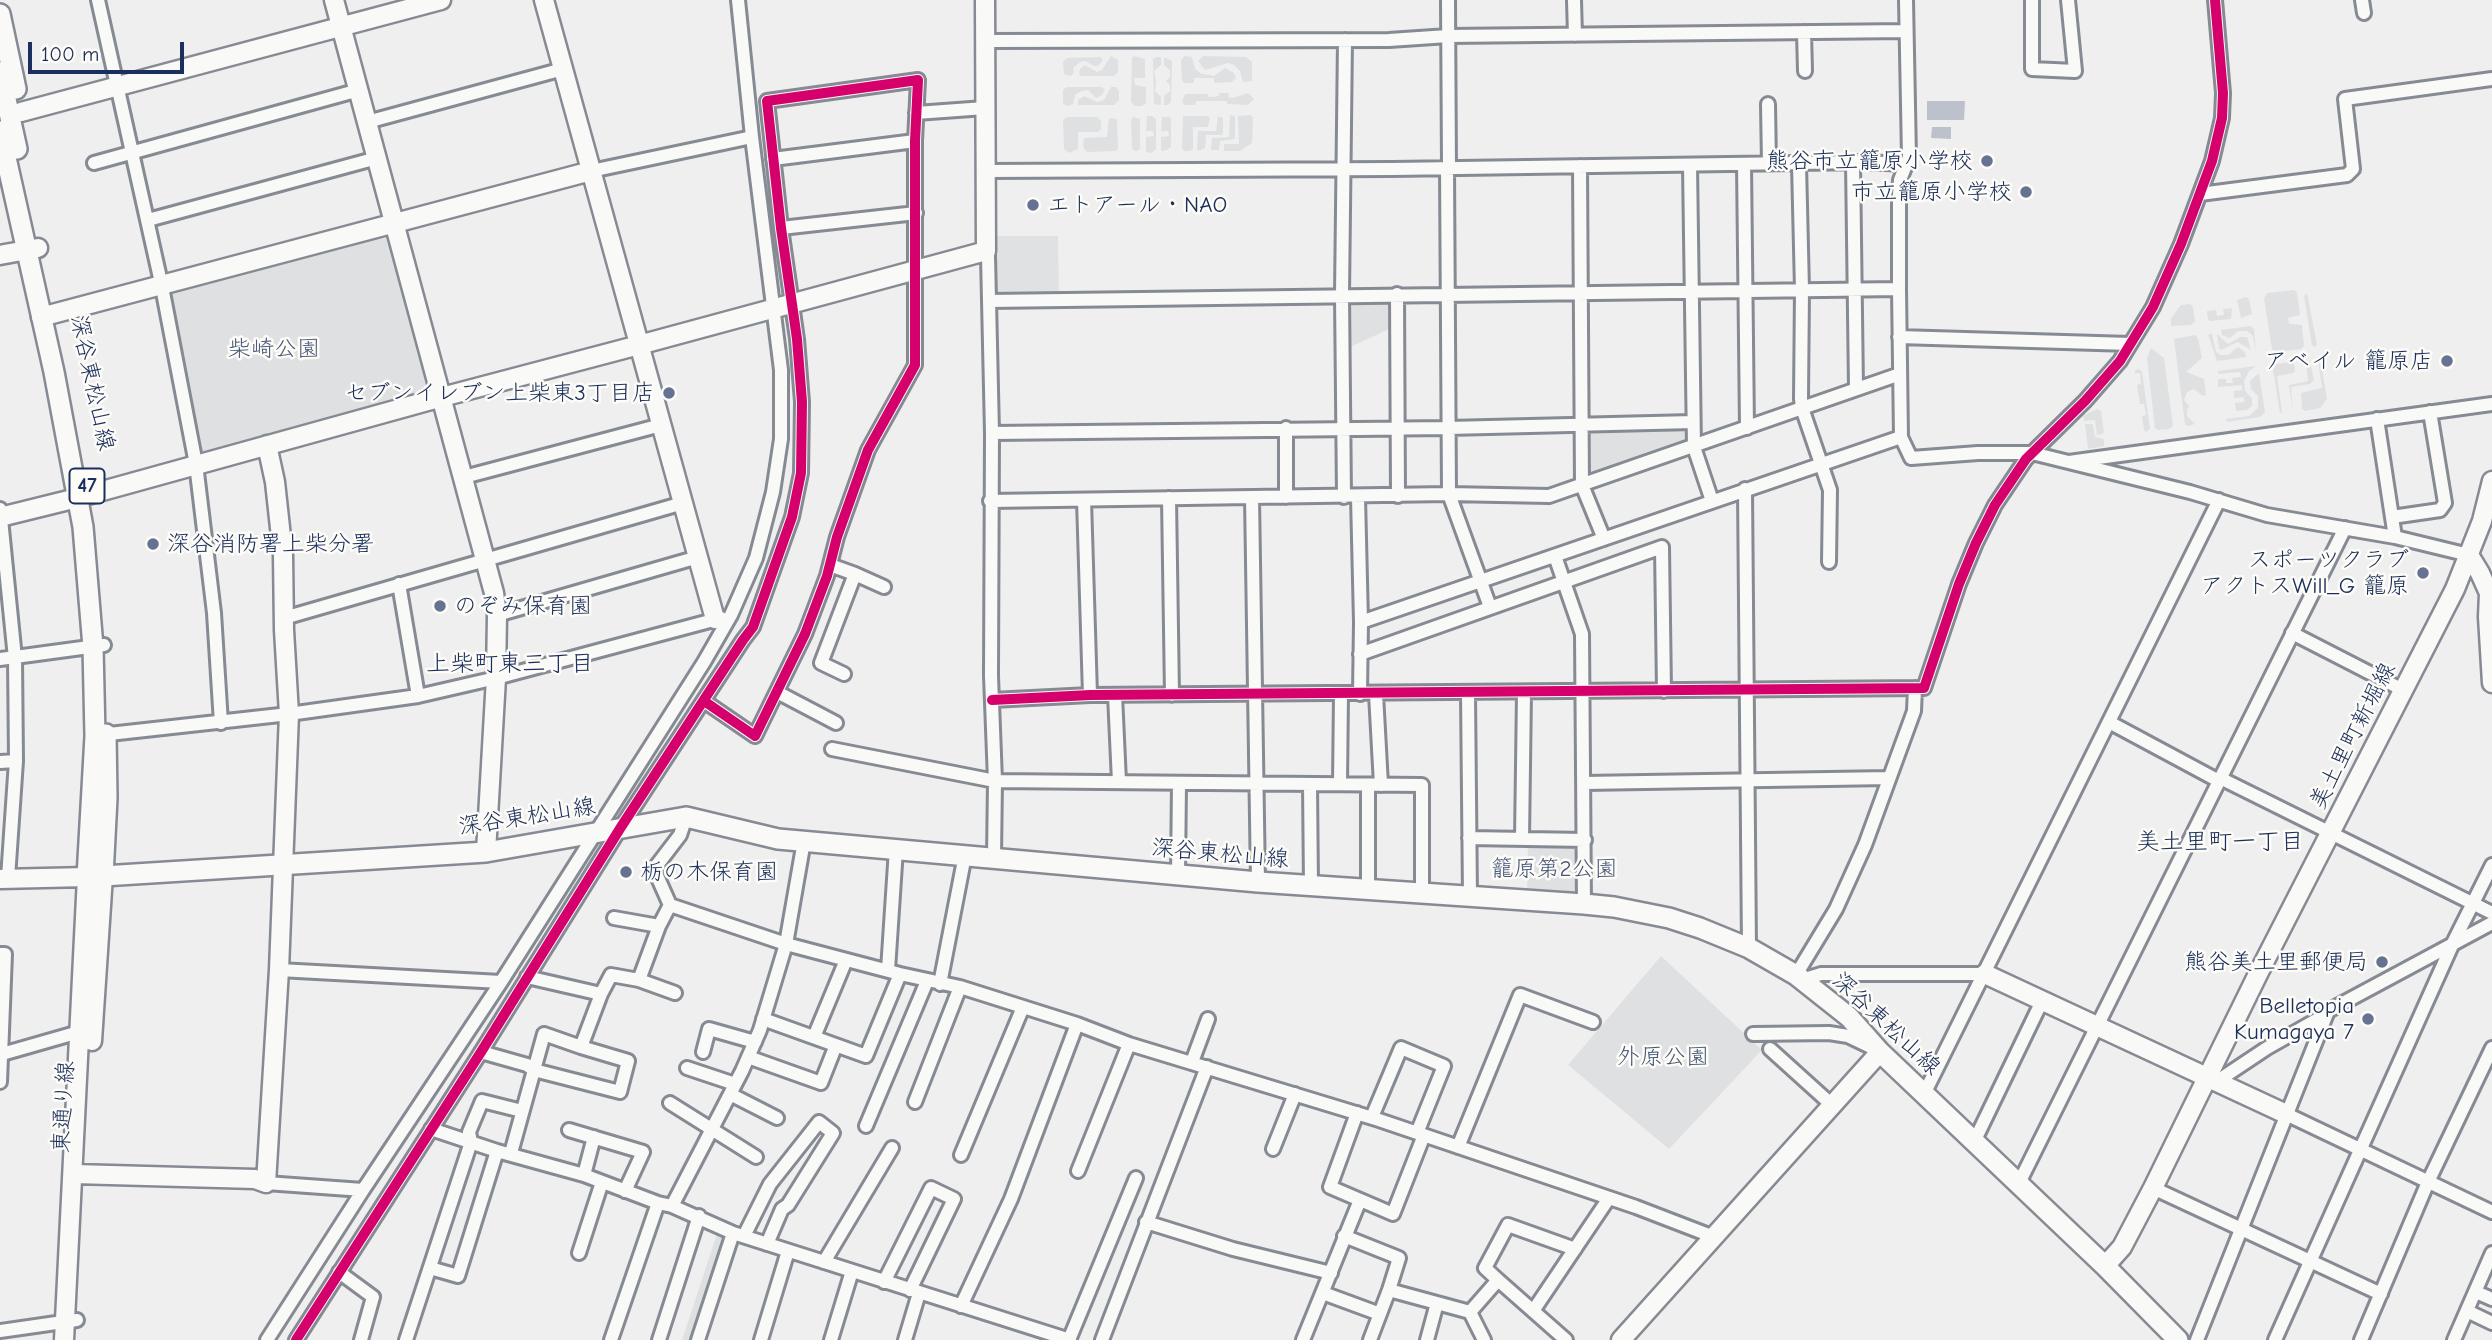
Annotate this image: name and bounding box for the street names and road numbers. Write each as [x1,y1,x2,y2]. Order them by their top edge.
street label: 深谷東松山線 [64,313,120,453]
road number: 47 [70,468,104,504]
street label: 美土里町新堀線 [2304,658,2402,814]
street label: 深谷東松山線 [457,793,597,841]
street label: 深谷東松山線 [1150,834,1290,874]
street label: 深谷東松山線 [1826,967,1946,1081]
street label: 東通り線 [48,1060,80,1154]

